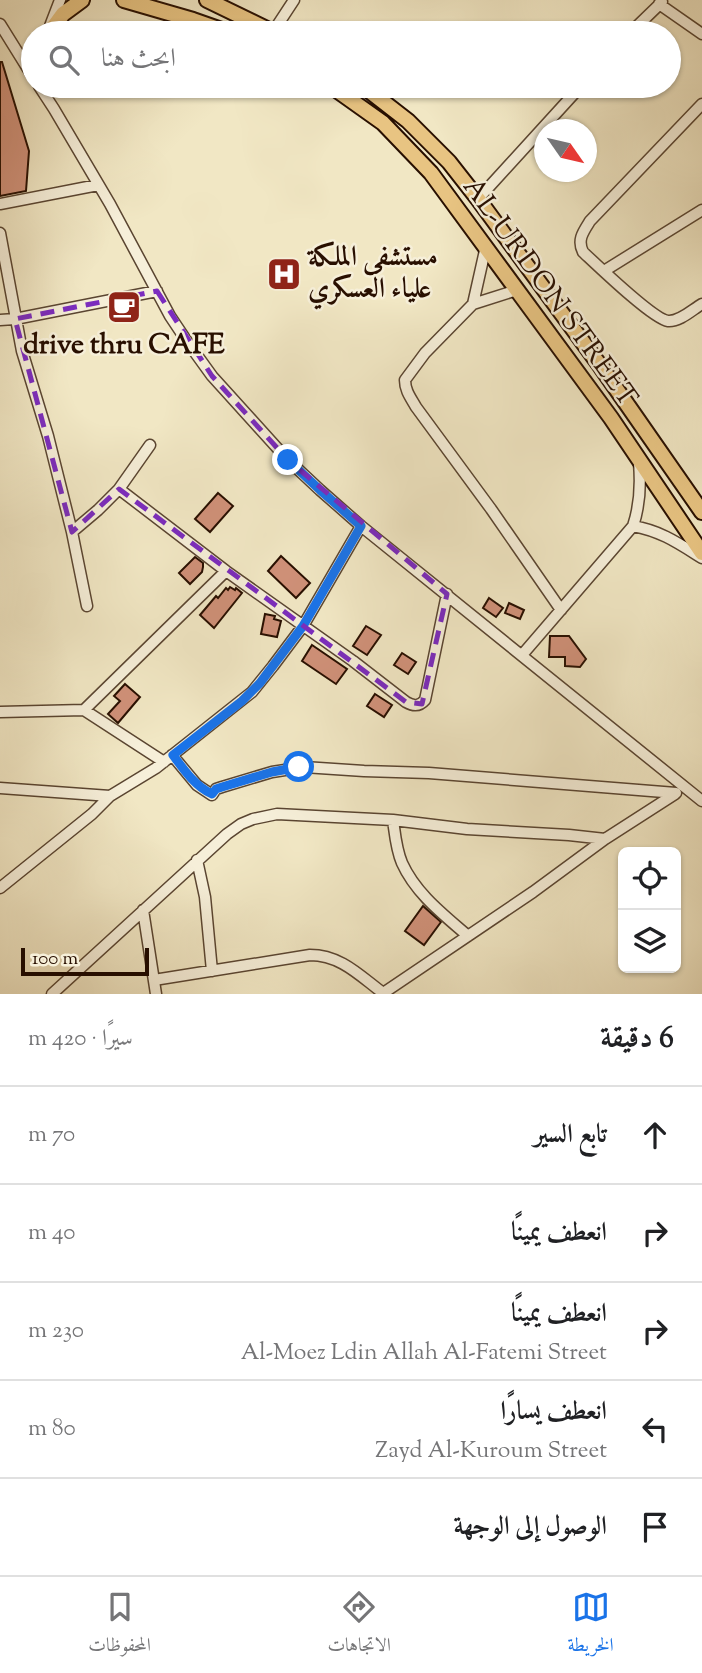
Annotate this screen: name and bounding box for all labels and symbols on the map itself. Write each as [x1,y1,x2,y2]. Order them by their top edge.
north arrow [534,119,597,182]
street label: AL-URDON STREET [452,170,646,416]
place label: مستشفى الملكة علياء العسكري [306,238,438,310]
hospital icon: مستشفى الملكة علياء العسكري [265,255,303,293]
cafe icon: drive thru CAFE [105,288,143,326]
place label: drive thru CAFE [23,326,225,366]
route end [272,444,303,475]
route start [283,751,314,782]
scale bar [21,945,149,977]

